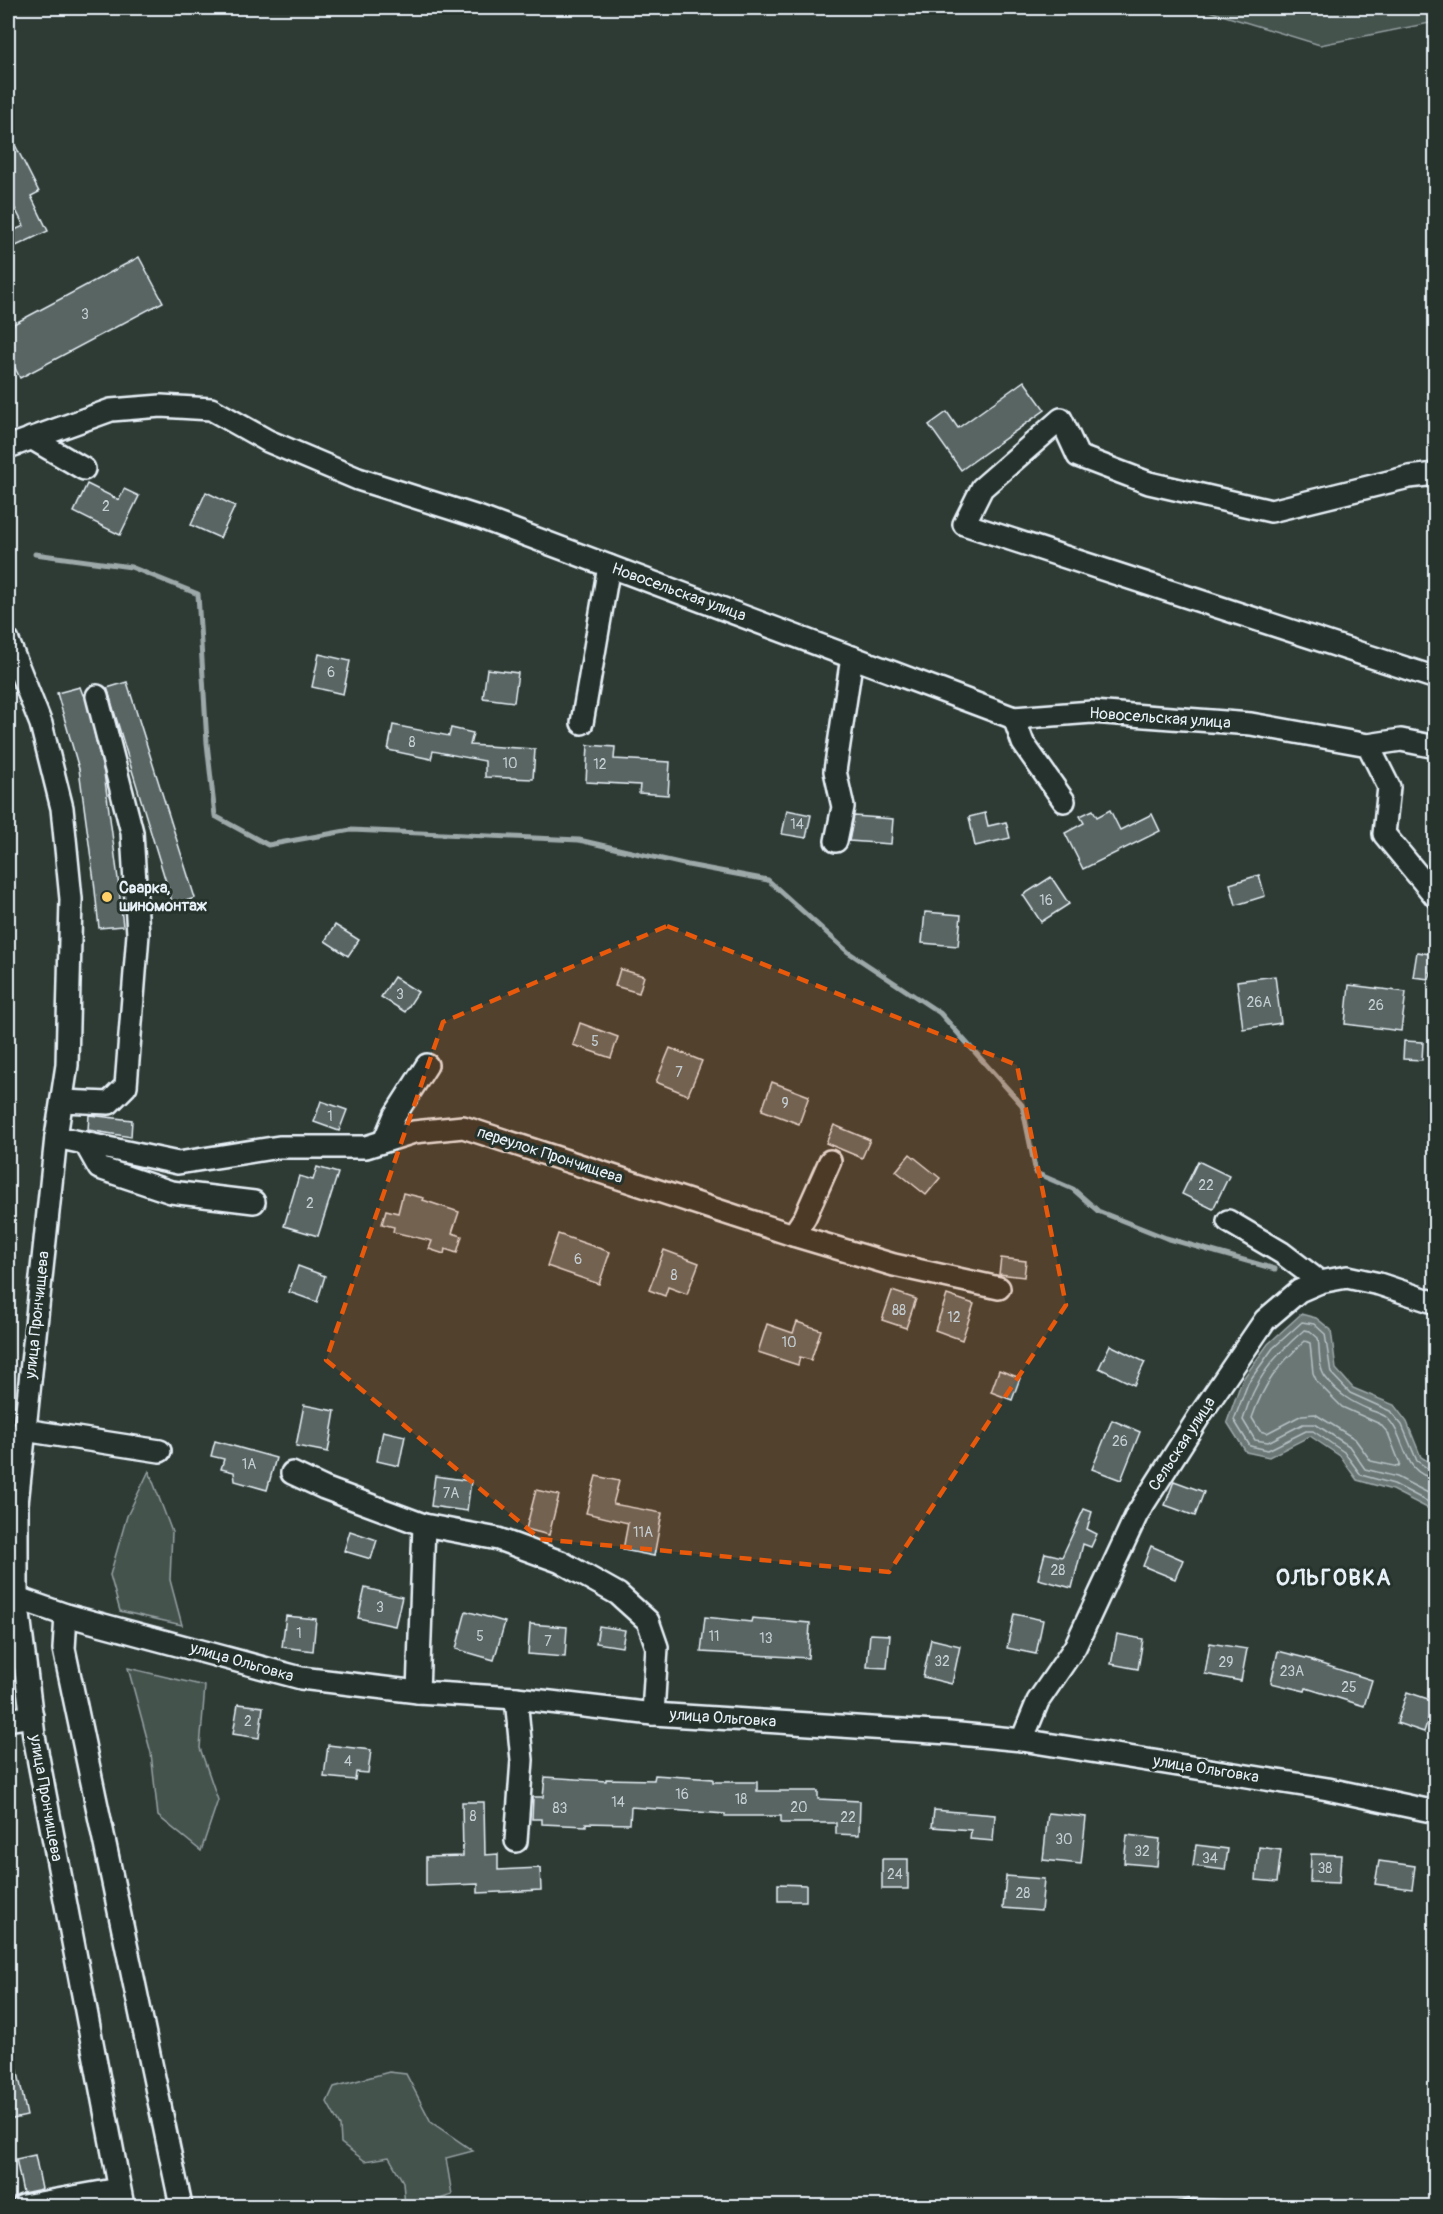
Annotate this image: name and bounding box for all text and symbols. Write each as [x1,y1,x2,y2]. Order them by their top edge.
house number: 3 [81,306,89,323]
house number: 2 [102,498,110,515]
street label: Новосельская улица [609,558,749,626]
house number: 6 [327,664,335,681]
street label: Новосельская улица [1089,703,1231,733]
house number: 8 [408,734,416,751]
house number: 10 [502,755,518,772]
house number: 12 [593,756,607,773]
house number: 14 [790,816,804,833]
place label: Сварка, шиномонтаж [119,878,208,916]
marker: Сварка, шиномонтаж [100,890,114,904]
house number: 16 [1039,892,1053,909]
house number: 3 [396,986,404,1003]
house number: 26А [1246,994,1272,1011]
house number: 26 [1368,997,1384,1014]
house number: 5 [591,1033,599,1050]
house number: 7 [675,1064,683,1081]
house number: 9 [781,1095,789,1112]
house number: 1 [327,1108,333,1125]
street label: переулок Прончищева [475,1122,625,1188]
house number: 22 [1198,1177,1214,1194]
house number: 2 [306,1195,314,1212]
street label: улица Прончищева [20,1250,54,1381]
house number: 6 [574,1251,582,1268]
house number: 8 [670,1267,678,1284]
house number: 88 [892,1302,906,1319]
house number: 12 [947,1309,961,1326]
house number: 10 [781,1334,797,1351]
street label: Сельская улица [1144,1393,1220,1495]
house number: 26 [1112,1433,1128,1450]
house number: 1А [242,1456,256,1473]
house number: 7А [443,1485,459,1502]
house number: 11А [633,1524,653,1541]
house number: 28 [1051,1562,1065,1579]
district label: ОЛЬГОВКА [1276,1564,1392,1592]
house number: 3 [376,1599,384,1616]
house number: 1 [296,1625,302,1642]
house number: 5 [476,1628,484,1645]
house number: 11 [709,1628,719,1645]
house number: 13 [759,1630,773,1647]
house number: 7 [544,1633,552,1650]
street label: улица Ольговка [187,1637,296,1686]
house number: 32 [934,1653,950,1670]
house number: 29 [1218,1654,1234,1671]
house number: 23А [1280,1663,1304,1680]
house number: 25 [1341,1679,1357,1696]
street label: улица Ольговка [668,1704,777,1732]
house number: 2 [244,1713,252,1730]
street label: улица Прончищева [25,1732,67,1863]
street label: улица Ольговка [1151,1751,1260,1787]
house number: 4 [344,1753,352,1770]
house number: 16 [675,1786,689,1803]
house number: 18 [735,1791,747,1808]
house number: 14 [611,1794,625,1811]
house number: 20 [790,1799,808,1816]
house number: 83 [553,1800,568,1817]
house number: 8 [469,1808,477,1825]
house number: 22 [840,1809,856,1826]
house number: 30 [1055,1831,1073,1848]
house number: 32 [1134,1843,1150,1860]
house number: 34 [1202,1850,1218,1867]
house number: 38 [1318,1860,1332,1877]
house number: 24 [887,1866,903,1883]
house number: 28 [1016,1885,1030,1902]

